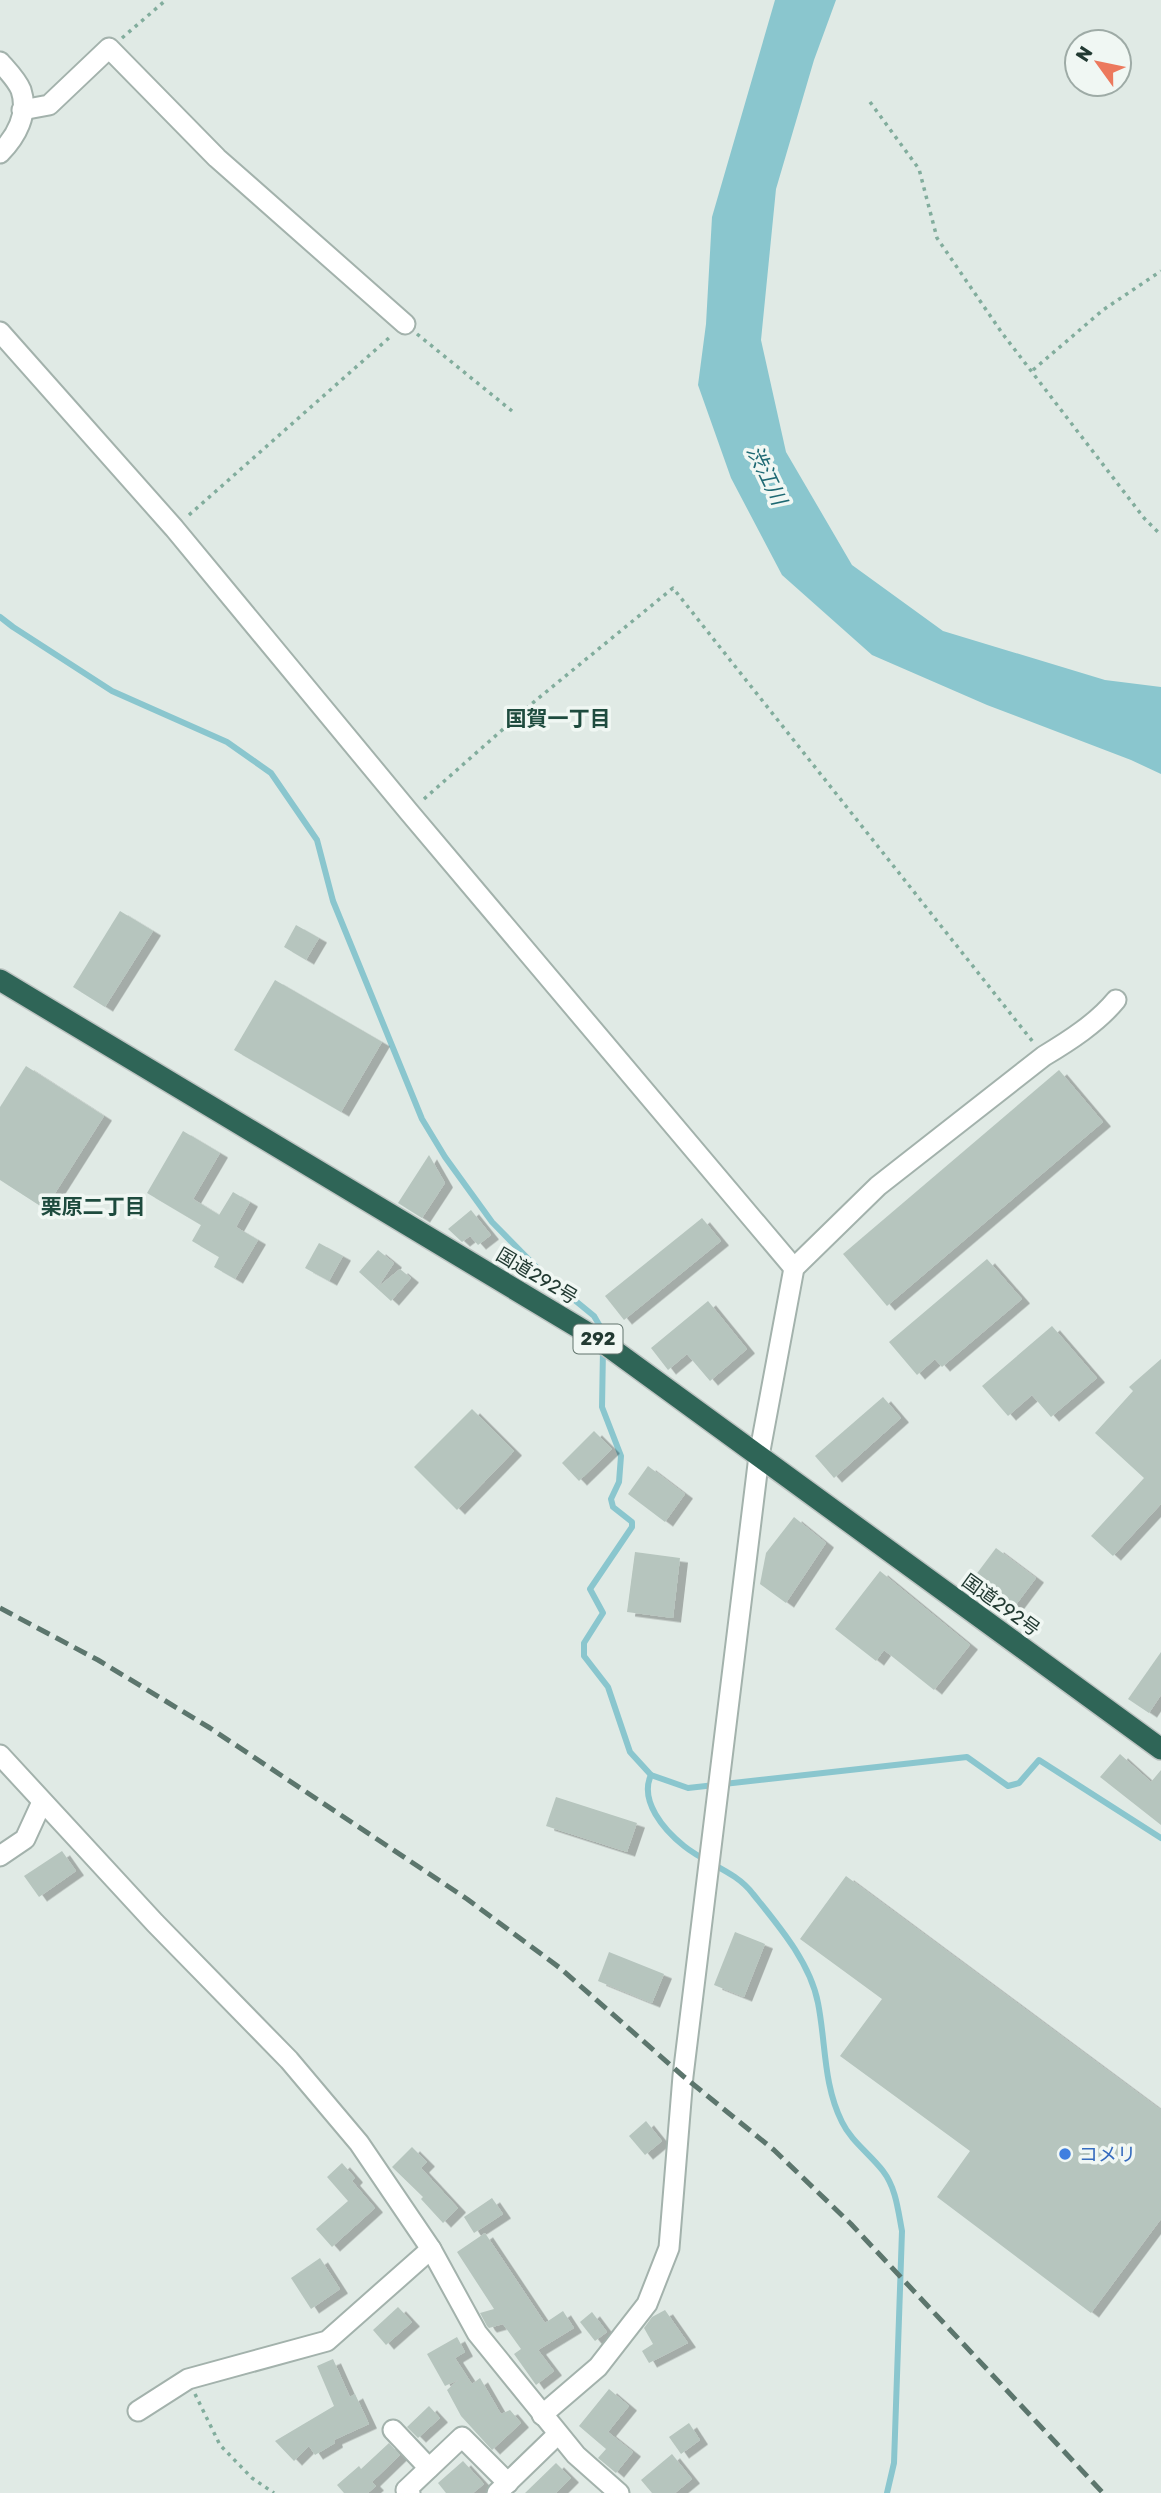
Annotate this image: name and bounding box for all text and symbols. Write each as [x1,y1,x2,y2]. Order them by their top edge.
north arrow [1063,28,1133,98]
text: N [1071,42,1098,66]
water label: 渋江川 [742,441,793,511]
district label: 国賀一丁目 [506,706,611,731]
district label: 栗原二丁目 [41,1194,146,1219]
street label: 国道292号 [492,1243,582,1309]
road number: 292 [574,1324,622,1354]
street label: 国道292号 [958,1569,1044,1641]
place label: コメリ [1079,2143,1136,2166]
marker: コメリ [1057,2146,1073,2162]

